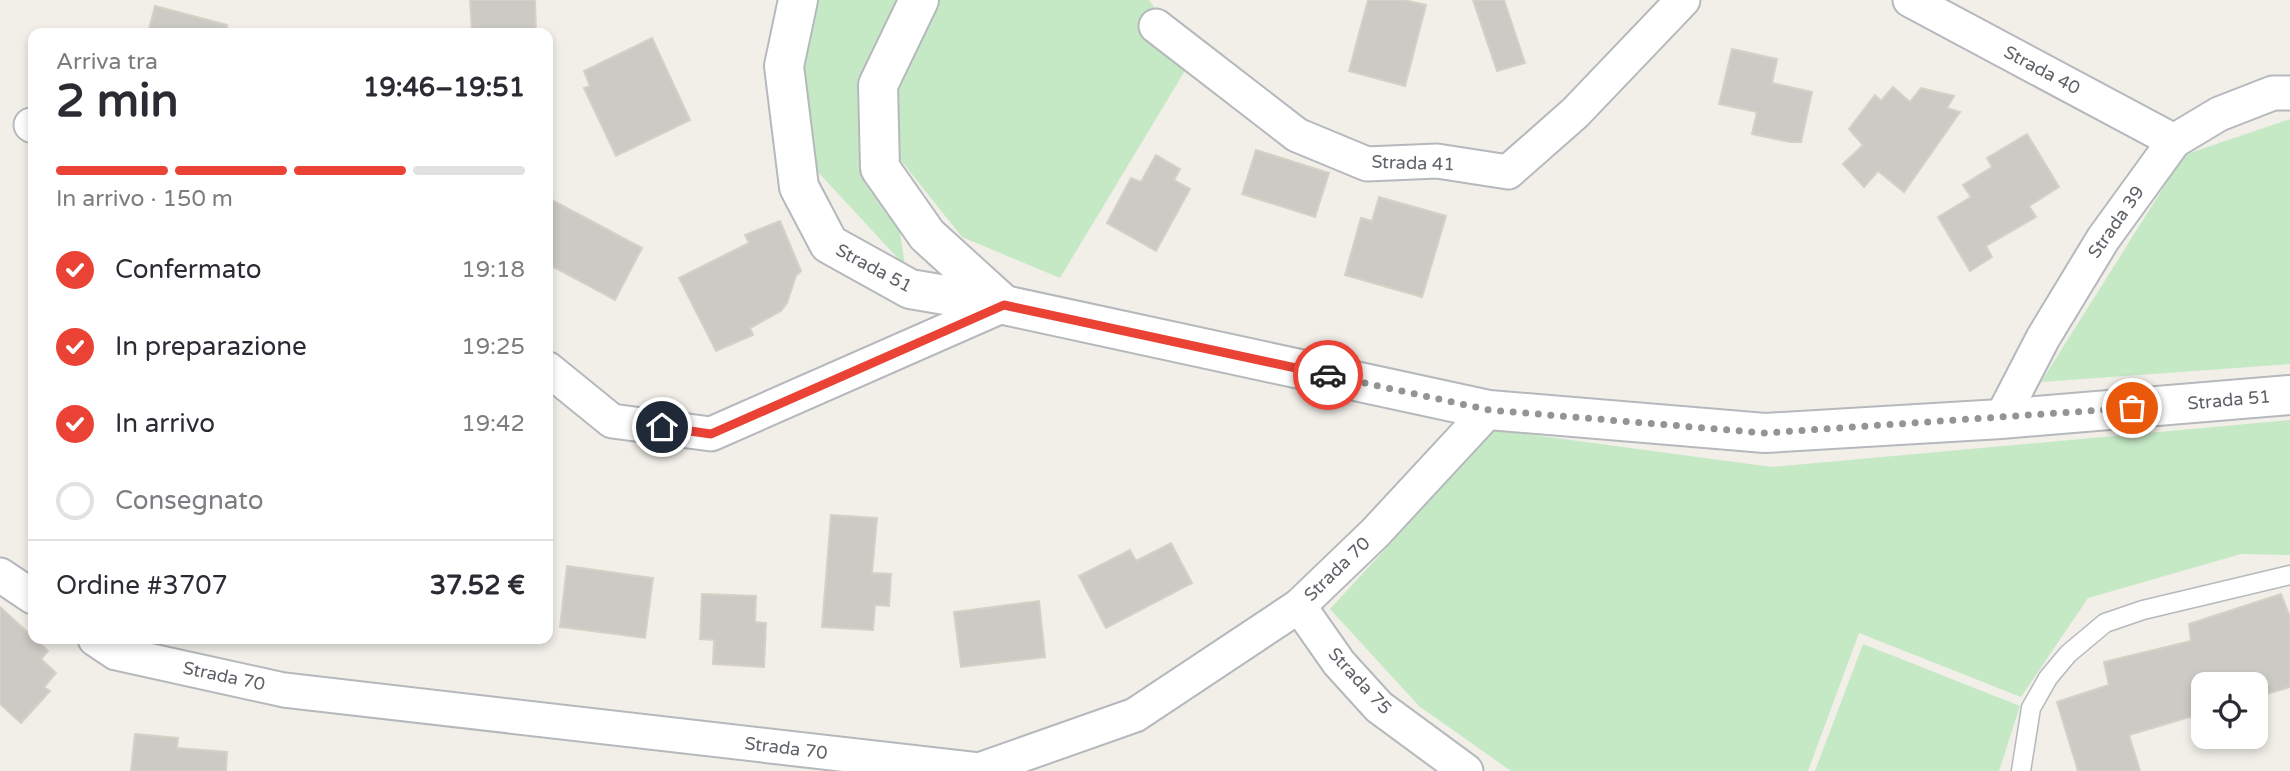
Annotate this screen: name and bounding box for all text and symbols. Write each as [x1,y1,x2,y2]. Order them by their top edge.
street label: Strada 40 [2000,41,2084,99]
text: Arriva tra [56,48,158,76]
text: 19:46–19:51 [363,72,525,103]
text: 2 min [56,74,179,129]
street label: Strada 41 [1371,151,1455,175]
street label: Strada 39 [2083,182,2149,262]
text: In arrivo · 150 m [56,185,233,213]
street label: Strada 51 [832,239,916,297]
icon: check [56,251,94,289]
text: Confermato [115,254,262,285]
text: 19:18 [461,256,525,284]
icon: check [56,328,94,366]
text: In preparazione [115,331,307,362]
text: 19:25 [461,333,525,361]
courier [1293,340,1363,410]
icon: car [1309,356,1347,394]
pin [2102,378,2162,438]
street label: Strada 51 [2187,385,2271,415]
icon: bag [2113,389,2151,427]
pin [632,397,692,457]
icon: check [56,405,94,443]
text: In arrivo [115,408,215,439]
icon: home [643,408,681,446]
text: 19:42 [461,410,525,438]
text: Consegnato [115,485,264,516]
street label: Strada 70 [1299,532,1375,606]
text: Ordine #3707 [56,570,228,601]
text: 37.52 € [430,570,525,601]
street label: Strada 75 [1324,643,1396,719]
street label: Strada 70 [181,657,267,695]
map controls [2191,672,2268,749]
button: locate [2191,672,2268,749]
street label: Strada 70 [743,732,829,764]

